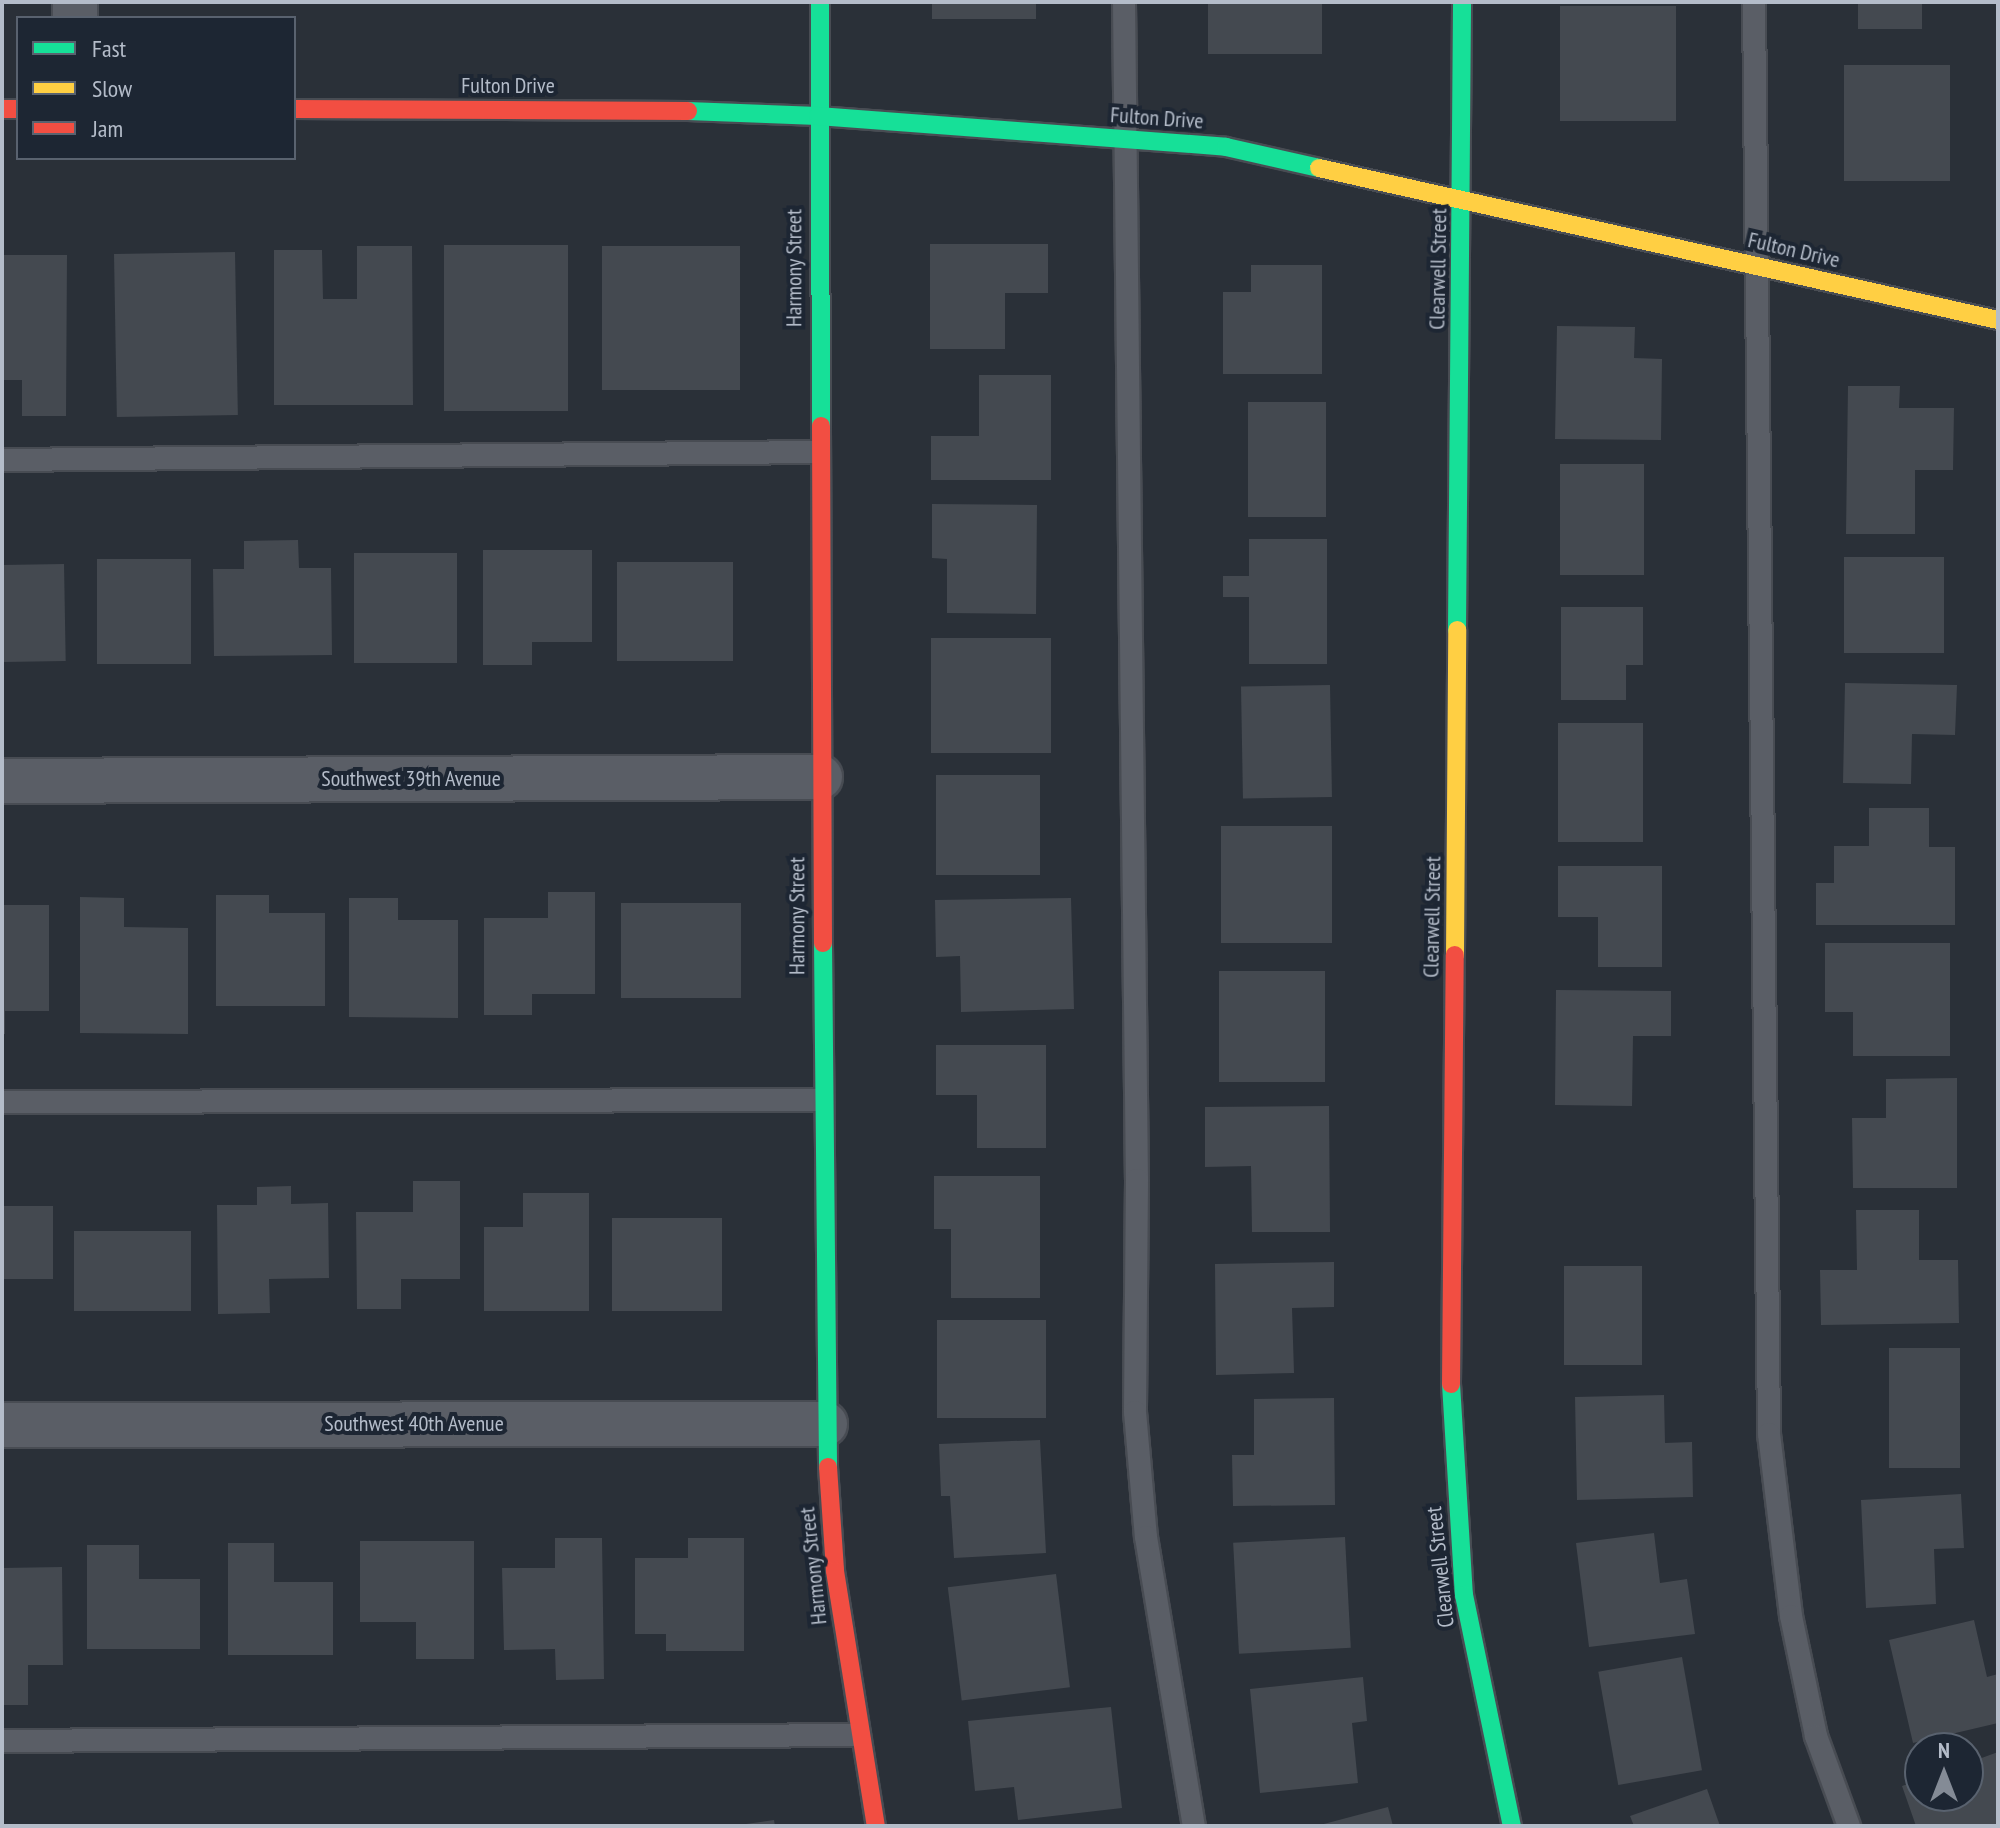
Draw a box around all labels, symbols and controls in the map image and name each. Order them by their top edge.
legend [16,16,296,160]
text: Fast [92,33,126,64]
text: Slow [92,73,132,104]
street label: Fulton Drive [461,73,555,99]
street label: Fulton Drive [1109,102,1205,134]
text: Jam [92,113,123,144]
street label: Clearwell Street [1424,208,1452,330]
street label: Harmony Street [781,209,807,327]
street label: Fulton Drive [1746,227,1842,273]
street label: Southwest 39th Avenue [321,766,501,792]
street label: Clearwell Street [1418,856,1446,978]
street label: Harmony Street [784,857,810,975]
street label: Southwest 40th Avenue [324,1411,504,1437]
street label: Clearwell Street [1421,1505,1459,1629]
street label: Harmony Street [794,1506,832,1626]
north arrow [1904,1732,1984,1812]
text: N [1938,1736,1950,1764]

